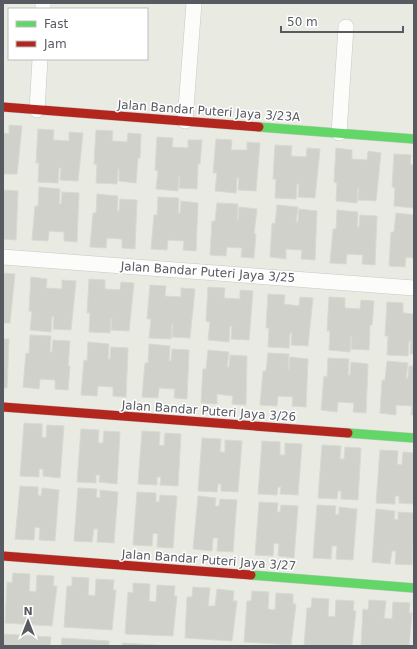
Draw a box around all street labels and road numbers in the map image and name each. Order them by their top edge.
street label: Jalan Bandar Puteri Jaya 3/23A [116,98,302,124]
street label: Jalan Bandar Puteri Jaya 3/25 [119,259,296,285]
street label: Jalan Bandar Puteri Jaya 3/26 [120,398,297,424]
street label: Jalan Bandar Puteri Jaya 3/27 [120,547,297,573]

